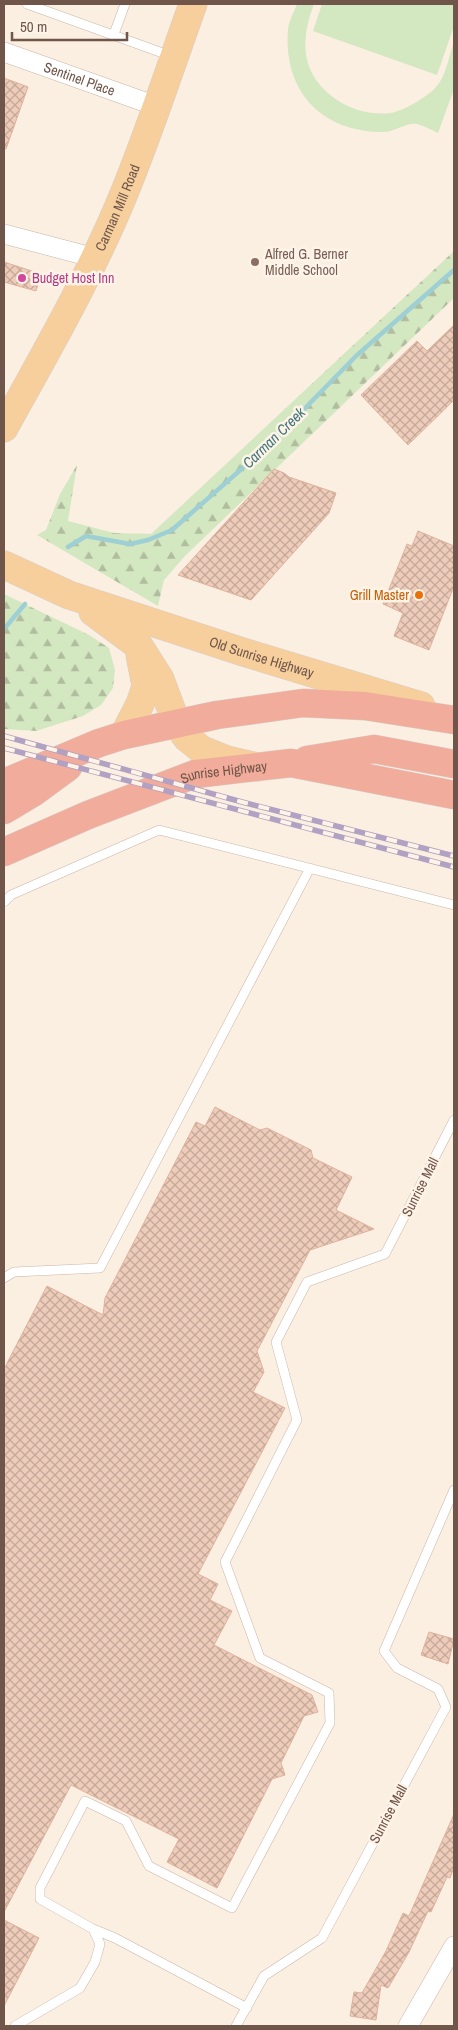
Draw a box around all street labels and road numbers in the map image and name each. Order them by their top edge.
street label: Sentinel Place [41,58,117,100]
street label: Carman Mill Road [91,162,144,254]
street label: Old Sunrise Highway [207,633,316,682]
street label: Sunrise Highway [178,757,268,788]
street label: Sunrise Mall [397,1154,443,1220]
street label: Sunrise Mall [365,1782,411,1846]

